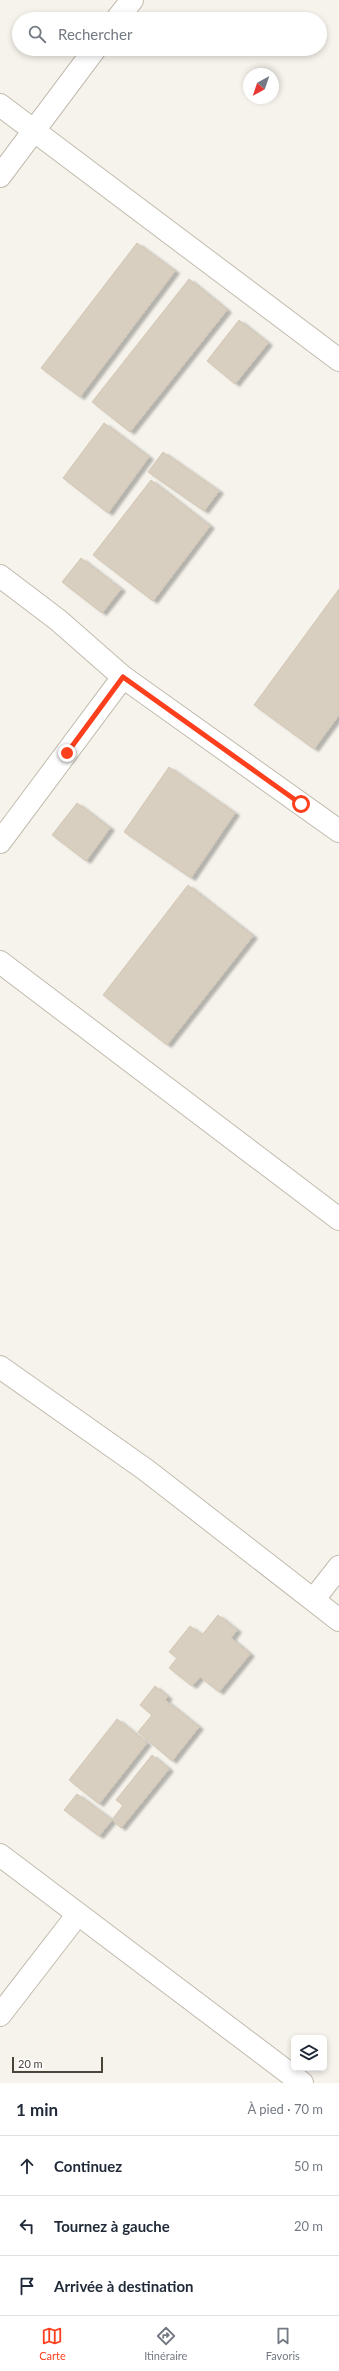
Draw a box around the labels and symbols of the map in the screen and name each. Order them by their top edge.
north arrow [243,68,279,104]
route end [58,744,76,762]
route start [292,795,310,813]
scale bar [12,2055,103,2074]

